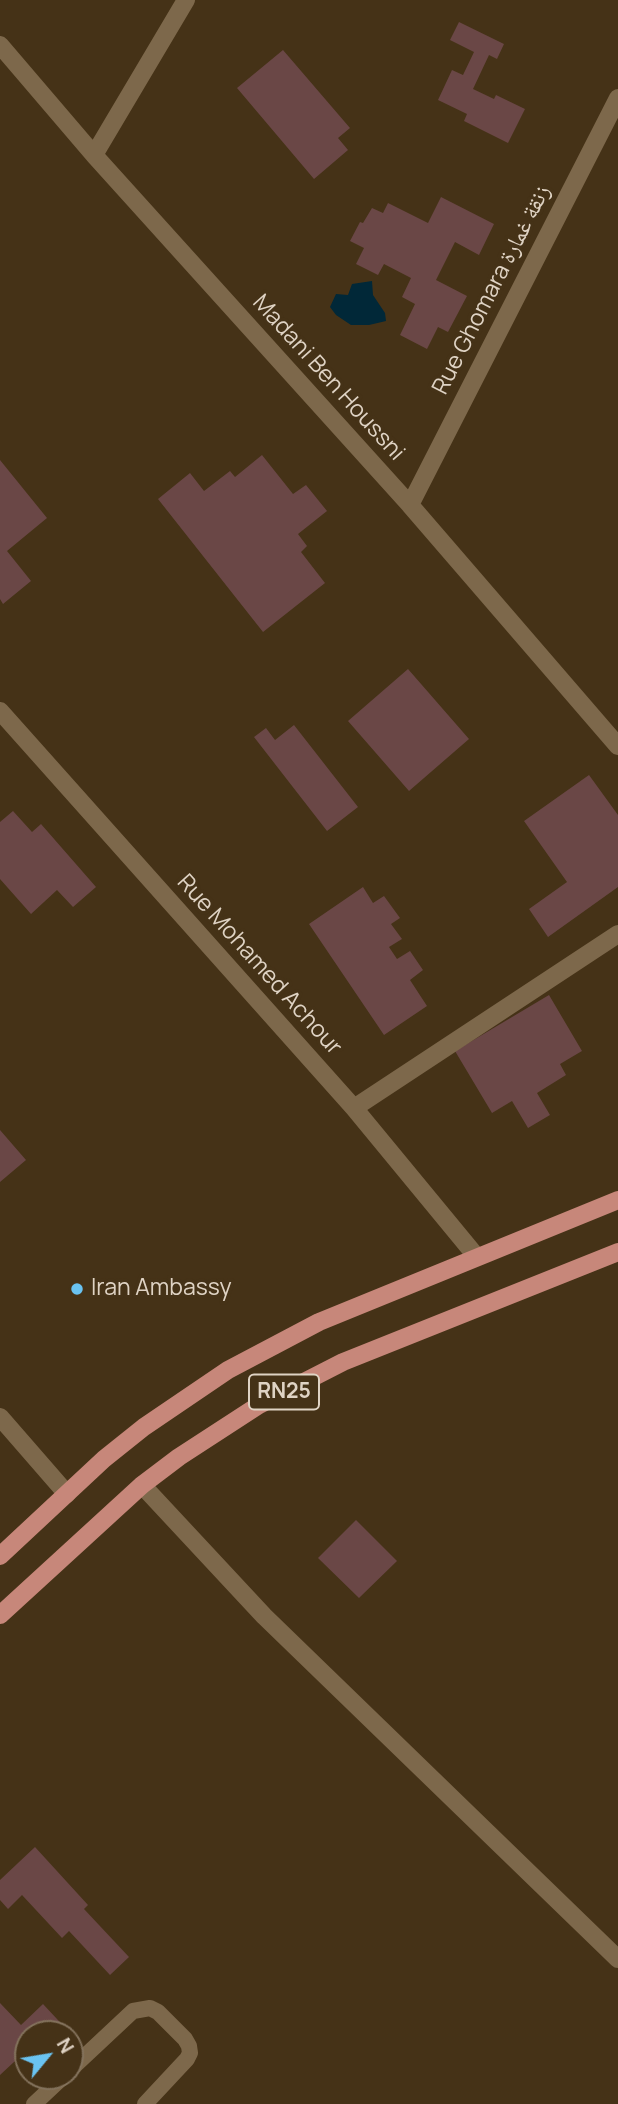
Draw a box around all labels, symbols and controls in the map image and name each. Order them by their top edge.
street label: Rue Ghomara زنقة غمارة [427,181,557,399]
street label: Madani Ben Houssni [246,289,410,467]
street label: Rue Mohamed Achour [171,869,347,1061]
place label: Iran Ambassy [91,1275,232,1303]
marker: Iran Ambassy [69,1281,85,1297]
road number: RN25 [249,1374,319,1410]
north arrow [14,2020,84,2090]
text: N [51,2033,80,2058]

